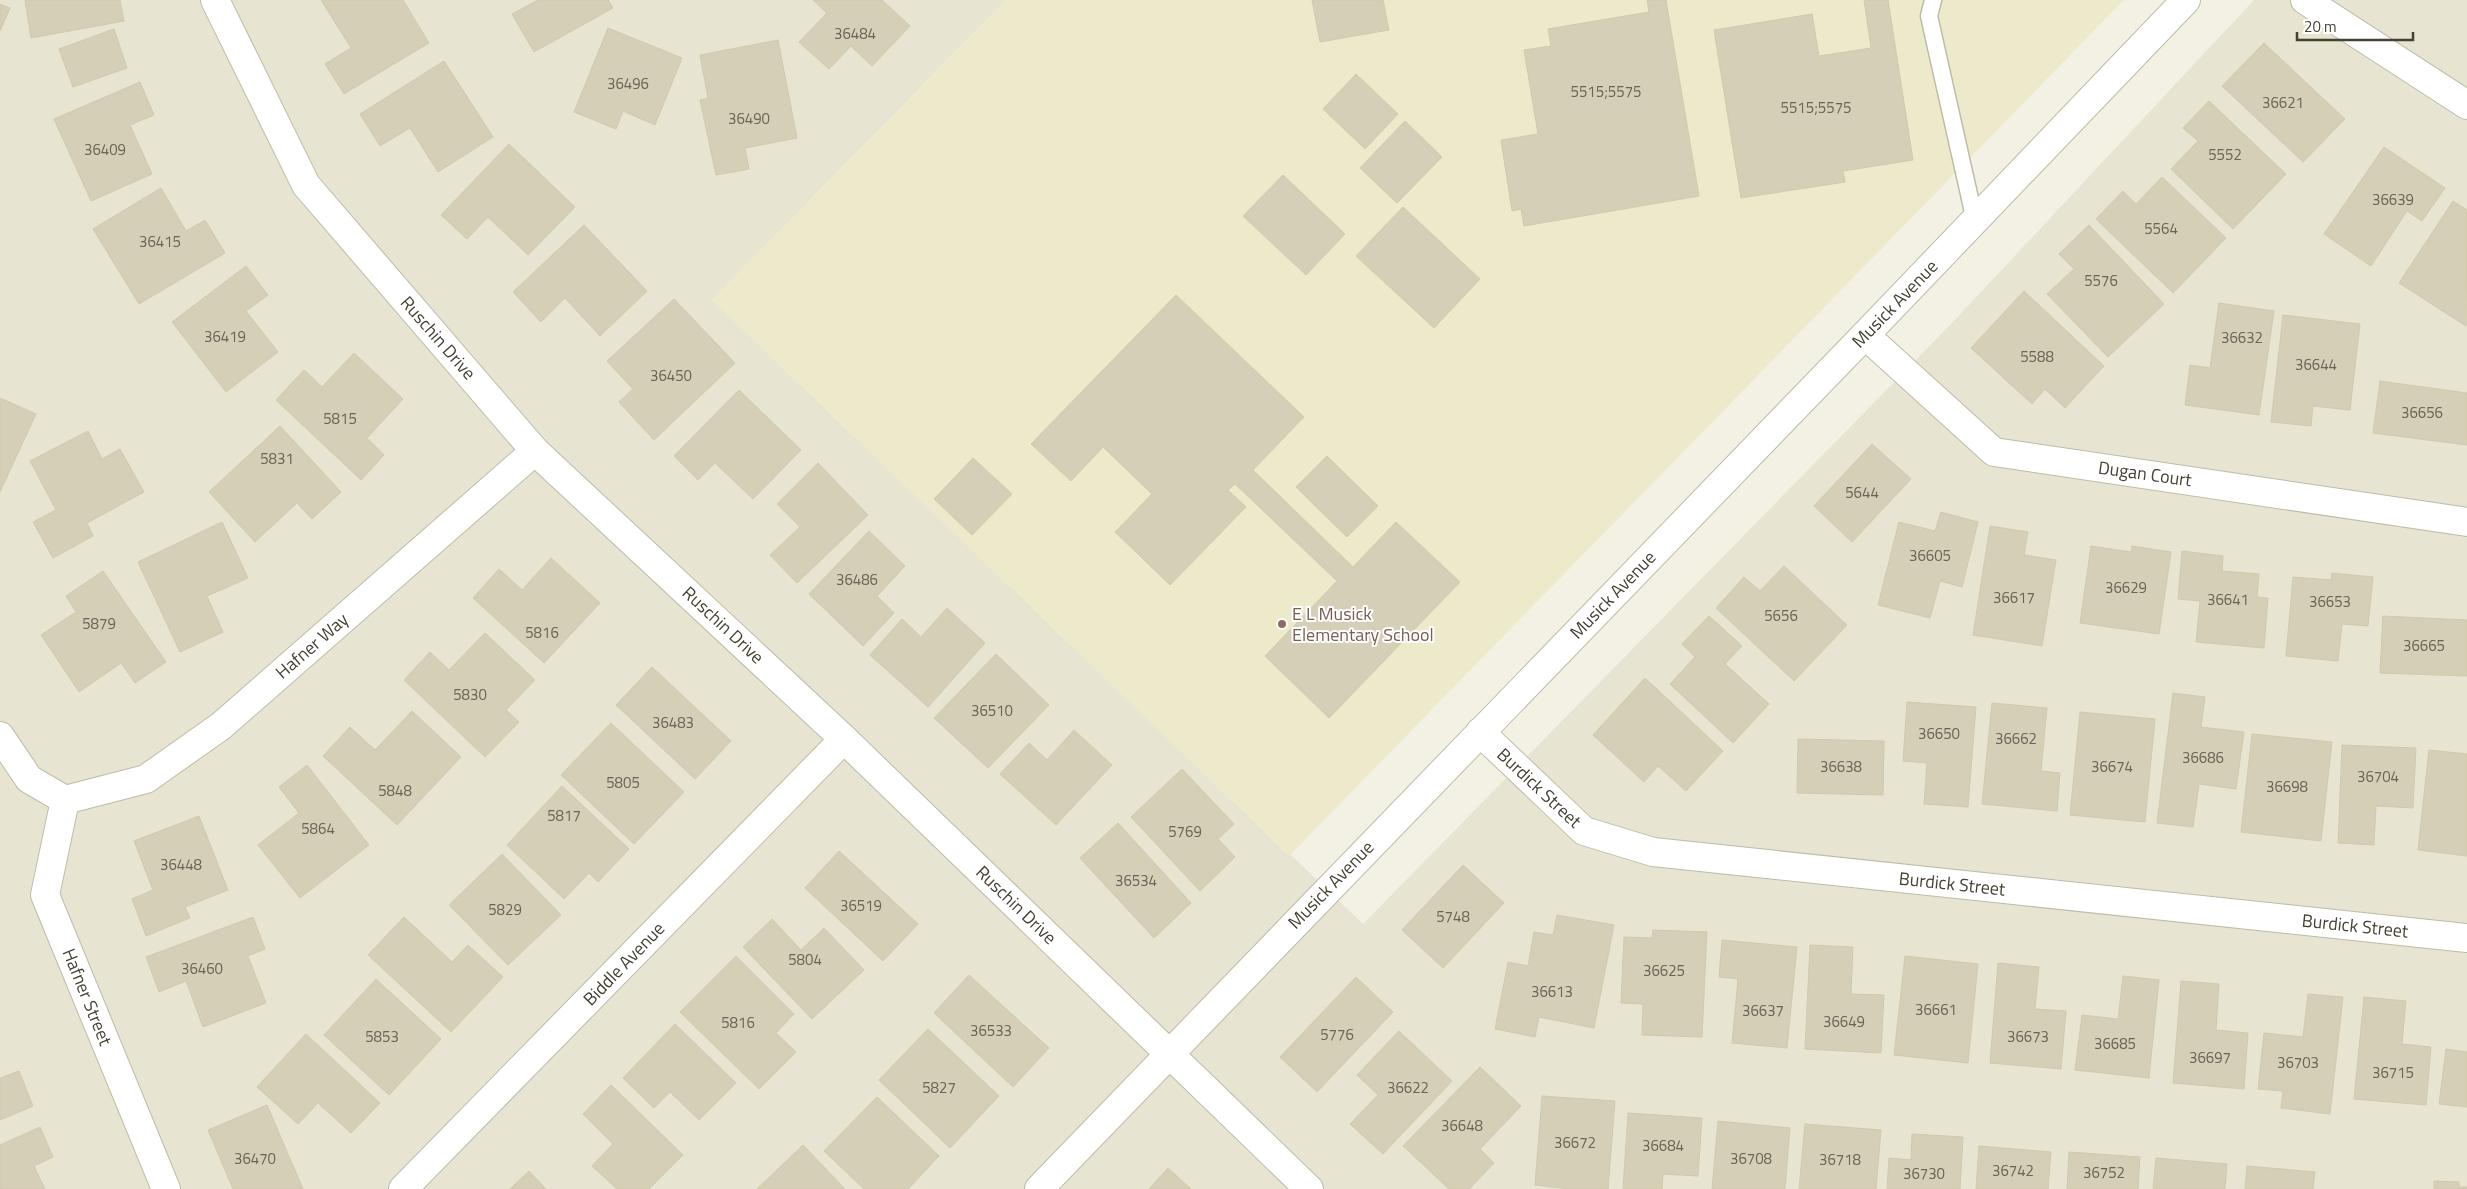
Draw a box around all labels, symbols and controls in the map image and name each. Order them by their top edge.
scale bar [2297,10,2413,42]
text: 20 m [2304,15,2337,38]
house number: 36484 [834,22,876,45]
house number: 36496 [607,72,649,95]
house number: 5515;5575 [1571,80,1641,103]
house number: 36621 [2262,91,2304,114]
house number: 5515;5575 [1781,96,1851,119]
house number: 36490 [728,107,770,130]
house number: 36409 [84,138,126,161]
house number: 5552 [2208,143,2242,166]
house number: 36639 [2372,188,2414,211]
house number: 5564 [2144,217,2178,240]
house number: 36415 [139,230,181,253]
street label: Musick Avenue [1845,253,1944,354]
house number: 5576 [2084,269,2118,292]
street label: Ruschin Drive [394,290,482,386]
house number: 36419 [204,325,246,348]
house number: 36632 [2221,326,2263,349]
house number: 5588 [2020,345,2054,368]
house number: 36644 [2295,353,2337,376]
house number: 36450 [650,364,692,387]
house number: 36656 [2401,401,2443,424]
house number: 5815 [323,407,357,430]
house number: 5831 [260,447,294,470]
street label: Dugan Court [2097,454,2194,494]
house number: 5644 [1845,481,1879,504]
street label: Musick Avenue [1563,544,1662,645]
house number: 36605 [1909,544,1951,567]
house number: 36486 [836,568,878,591]
house number: 36629 [2105,576,2147,599]
street label: Ruschin Drive [676,579,770,670]
house number: 36617 [1993,586,2035,609]
house number: 36641 [2207,588,2249,611]
house number: 36653 [2309,590,2351,613]
place label: E L Musick Elementary School [1292,600,1434,648]
house number: 5656 [1764,604,1798,627]
street label: Hafner Way [269,606,354,685]
house number: 5879 [82,612,116,635]
marker: E L Musick Elementary School [1276,618,1288,630]
house number: 5816 [525,621,559,644]
house number: 36665 [2403,634,2445,657]
house number: 5830 [453,683,487,706]
house number: 36510 [971,699,1013,722]
house number: 36483 [652,711,694,734]
house number: 36650 [1918,722,1960,745]
house number: 36662 [1995,727,2037,750]
street label: Burdick Street [1491,741,1588,834]
house number: 36686 [2182,746,2224,769]
house number: 36638 [1820,755,1862,778]
house number: 36674 [2091,755,2133,778]
house number: 36704 [2357,765,2399,788]
house number: 5805 [606,771,640,794]
house number: 36698 [2266,775,2308,798]
house number: 5848 [378,779,412,802]
house number: 5817 [547,804,581,827]
house number: 5864 [301,817,335,840]
house number: 5769 [1168,820,1202,843]
street label: Musick Avenue [1281,834,1380,935]
house number: 36448 [160,853,202,876]
street label: Ruschin Drive [970,859,1063,950]
street label: Burdick Street [1897,864,2007,903]
house number: 36534 [1115,869,1157,892]
house number: 36519 [840,894,882,917]
house number: 5829 [488,898,522,921]
house number: 5748 [1436,905,1470,928]
street label: Burdick Street [2300,906,2410,945]
street label: Biddle Avenue [577,916,671,1012]
street label: Hafner Street [56,944,119,1050]
house number: 5804 [788,948,822,971]
house number: 36460 [181,957,223,980]
house number: 36625 [1643,959,1685,982]
house number: 36613 [1531,980,1573,1003]
house number: 36661 [1915,998,1957,1021]
house number: 36637 [1742,999,1784,1022]
house number: 36649 [1823,1010,1865,1033]
house number: 5816 [721,1011,755,1034]
house number: 36533 [970,1019,1012,1042]
house number: 5776 [1320,1023,1354,1046]
house number: 5853 [365,1025,399,1048]
house number: 36673 [2007,1025,2049,1048]
house number: 36685 [2094,1032,2136,1055]
house number: 36697 [2189,1046,2231,1069]
house number: 36703 [2277,1051,2319,1074]
house number: 36715 [2372,1061,2414,1084]
house number: 5827 [922,1076,956,1099]
house number: 36622 [1387,1076,1429,1099]
house number: 36648 [1441,1114,1483,1137]
house number: 36672 [1554,1131,1596,1154]
house number: 36684 [1642,1134,1684,1157]
house number: 36470 [234,1147,276,1170]
house number: 36708 [1730,1147,1772,1170]
house number: 36718 [1819,1148,1861,1171]
house number: 36742 [1992,1159,2034,1182]
house number: 36752 [2083,1161,2125,1184]
house number: 36730 [1903,1162,1945,1185]

